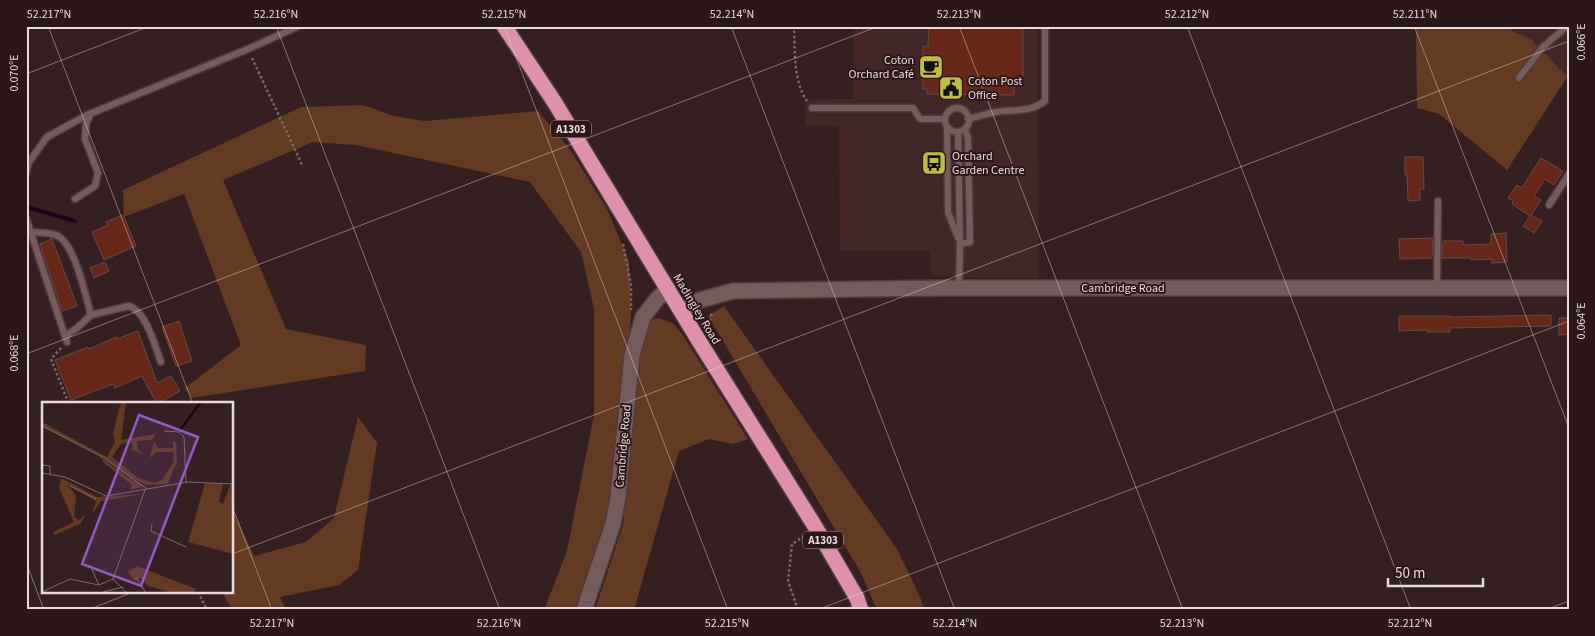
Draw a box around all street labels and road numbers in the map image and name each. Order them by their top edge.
road number: A1303 [551,120,591,138]
street label: Madingley Road [669,271,724,348]
street label: Cambridge Road [1081,280,1165,297]
street label: Cambridge Road [611,404,636,488]
road number: A1303 [803,532,843,548]

